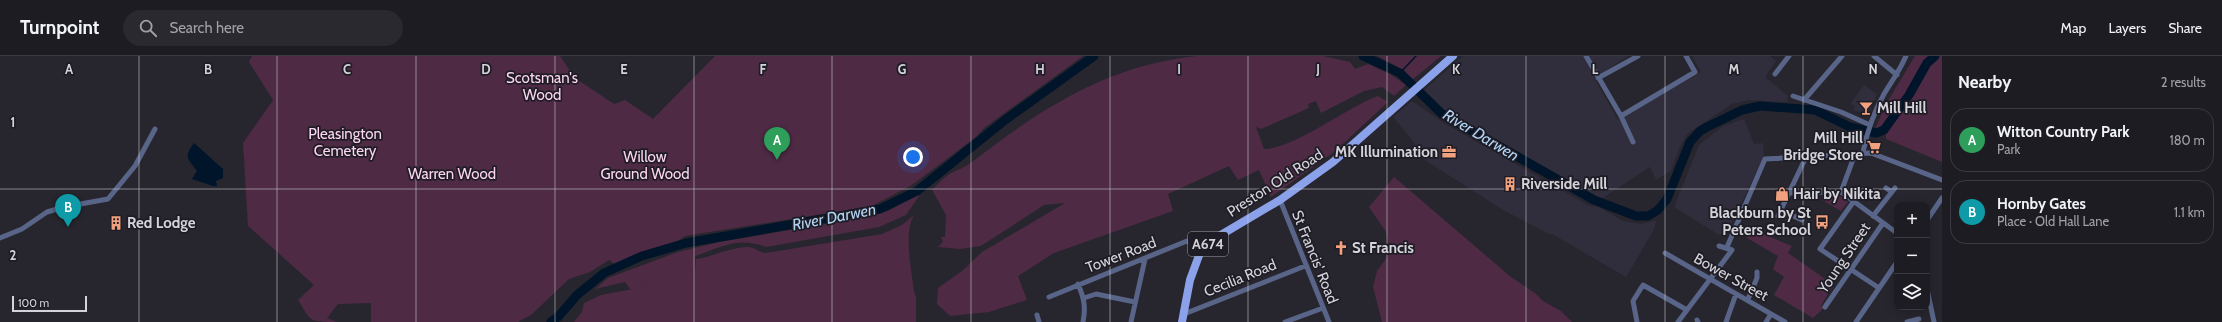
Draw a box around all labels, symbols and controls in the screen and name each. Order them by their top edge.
search box [123,10,403,46]
text: Turnpoint [20,16,99,39]
icon: search [137,17,159,39]
text: Search here [169,19,244,37]
text: Map [2061,19,2086,37]
text: Layers [2108,19,2146,37]
text: Share [2168,19,2202,37]
text: A [65,61,74,77]
text: B [204,61,212,77]
text: C [343,61,351,77]
text: D [481,61,491,77]
text: E [620,61,628,77]
text: F [760,61,767,77]
text: G [898,61,907,77]
text: H [1035,61,1045,77]
text: I [1177,61,1181,77]
text: J [1315,61,1320,77]
text: K [1452,61,1461,77]
text: L [1592,61,1599,77]
text: M [1729,61,1740,77]
text: N [1868,61,1878,77]
park label: Scotsman's Wood [506,69,578,104]
text: Nearby [1958,72,2011,92]
text: 2 results [2161,74,2206,90]
place label: Mill Hill [1877,99,1927,117]
bar icon: Mill Hill [1858,100,1874,116]
water label: River Darwen [1440,105,1522,165]
text: 1 [11,114,15,130]
text: Witton Country Park [1997,123,2129,141]
park label: Pleasington Cemetery [308,125,382,160]
pin: A [764,127,790,160]
place label: Mill Hill Bridge Store [1783,129,1863,164]
text: A [1968,132,1976,148]
text: 180 m [2169,132,2205,148]
supermarket icon: Mill Hill Bridge Store [1866,139,1882,155]
text: Park [1997,141,2020,157]
place label: MK Illumination [1335,143,1438,161]
office icon: MK Illumination [1441,144,1457,160]
street label: Preston Old Road [1224,145,1326,221]
your location [903,147,923,167]
park label: Willow Ground Wood [600,148,690,183]
park label: Warren Wood [408,165,496,183]
place label: Riverside Mill [1521,175,1607,193]
building icon: Riverside Mill [1502,176,1518,192]
place label: Hair by Nikita [1793,185,1881,203]
shop icon: Hair by Nikita [1774,186,1790,202]
pin: B [55,194,81,227]
text: Hornby Gates [1997,195,2086,213]
water label: River Darwen [790,200,878,234]
map controls [1894,202,1930,310]
button: + [1894,202,1930,238]
place label: Blackburn by St Peters School [1709,204,1811,239]
text: B [1968,204,1976,220]
text: 1.1 km [2174,204,2205,220]
street label: St Francis' Road [1288,208,1342,306]
text: Place · Old Hall Lane [1997,213,2109,229]
place label: Red Lodge [127,214,196,232]
bus stop icon: Blackburn by St Peters School [1814,214,1830,230]
building icon: Red Lodge [108,215,124,231]
street label: Young Street [1813,219,1874,297]
road number: A674 [1188,232,1228,256]
street label: Tower Road [1083,233,1159,277]
button: − [1894,238,1930,274]
place label: St Francis [1352,239,1414,257]
church icon: St Francis [1333,240,1349,256]
text: 2 [10,247,17,263]
street label: Bower Street [1691,249,1771,305]
street label: Cecilia Road [1201,255,1279,301]
button: layers [1894,274,1930,310]
scale bar [12,294,87,313]
text: 100 m [18,296,49,310]

